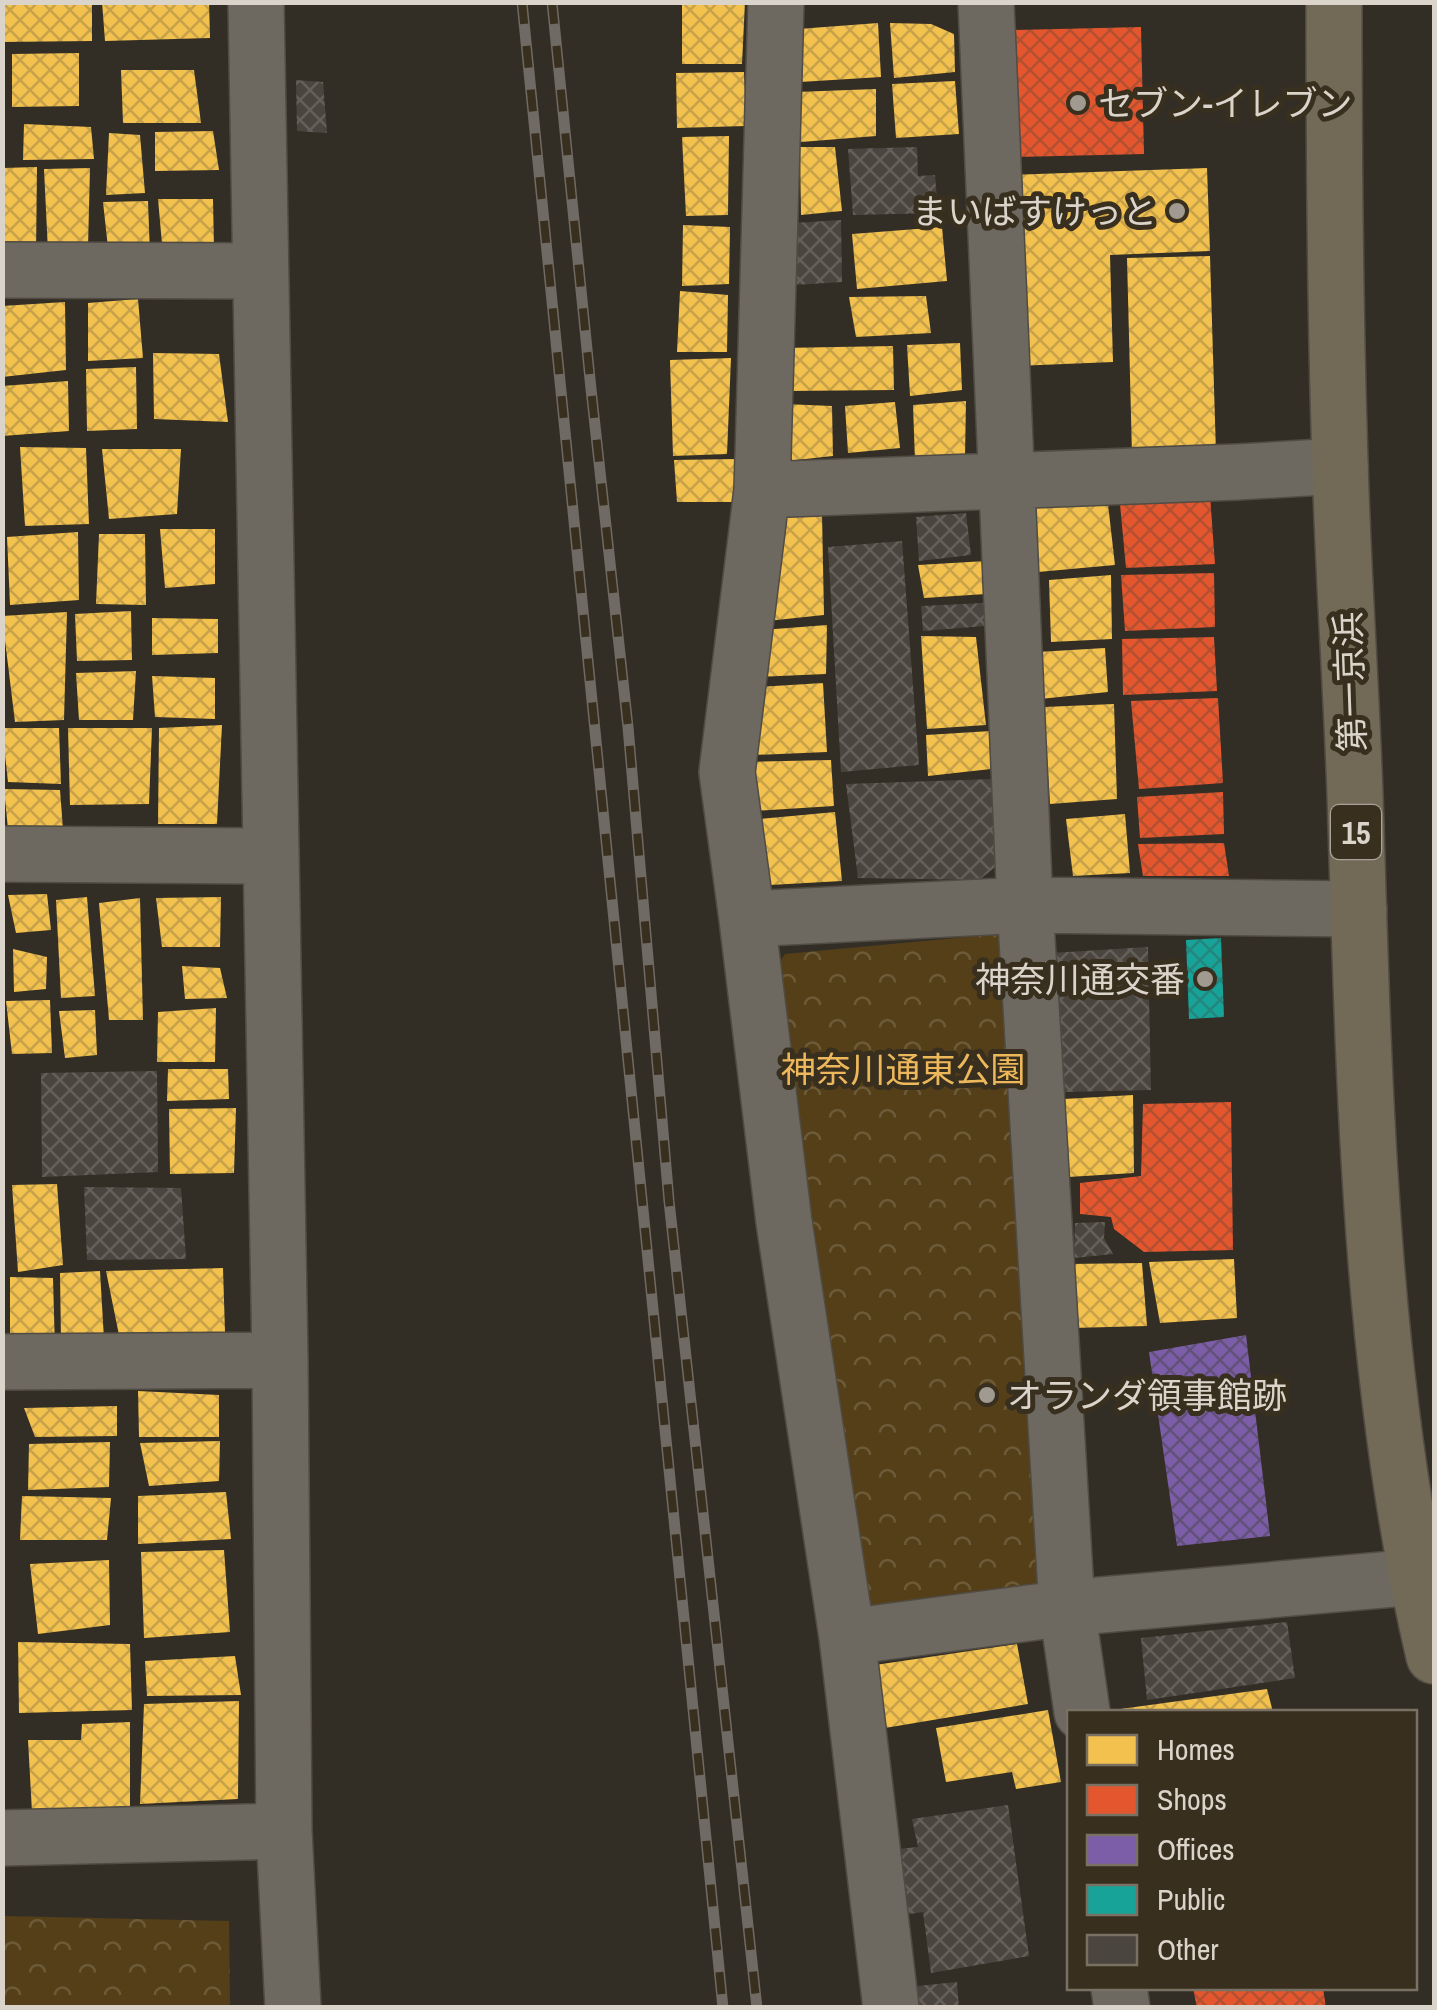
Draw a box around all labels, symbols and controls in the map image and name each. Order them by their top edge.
place label: セブン-イレブン [1098,80,1353,127]
marker: セブン-イレブン [1067,92,1089,114]
place label: まいばすけっと [912,188,1157,235]
marker: まいばすけっと [1166,200,1188,222]
street label: 第一京浜 [1324,611,1376,753]
road number: 15 [1331,805,1381,859]
place label: 神奈川通交番 [975,956,1185,1003]
marker: 神奈川通交番 [1194,968,1216,990]
park label: 神奈川通東公園 [780,1046,1026,1093]
place label: オランダ領事館跡 [1007,1372,1287,1419]
marker: オランダ領事館跡 [976,1384,998,1406]
legend [1067,1710,1417,1990]
text: Homes [1157,1729,1235,1769]
text: Shops [1157,1779,1227,1819]
text: Offices [1157,1829,1235,1869]
text: Public [1157,1879,1225,1919]
text: Other [1157,1929,1219,1969]

